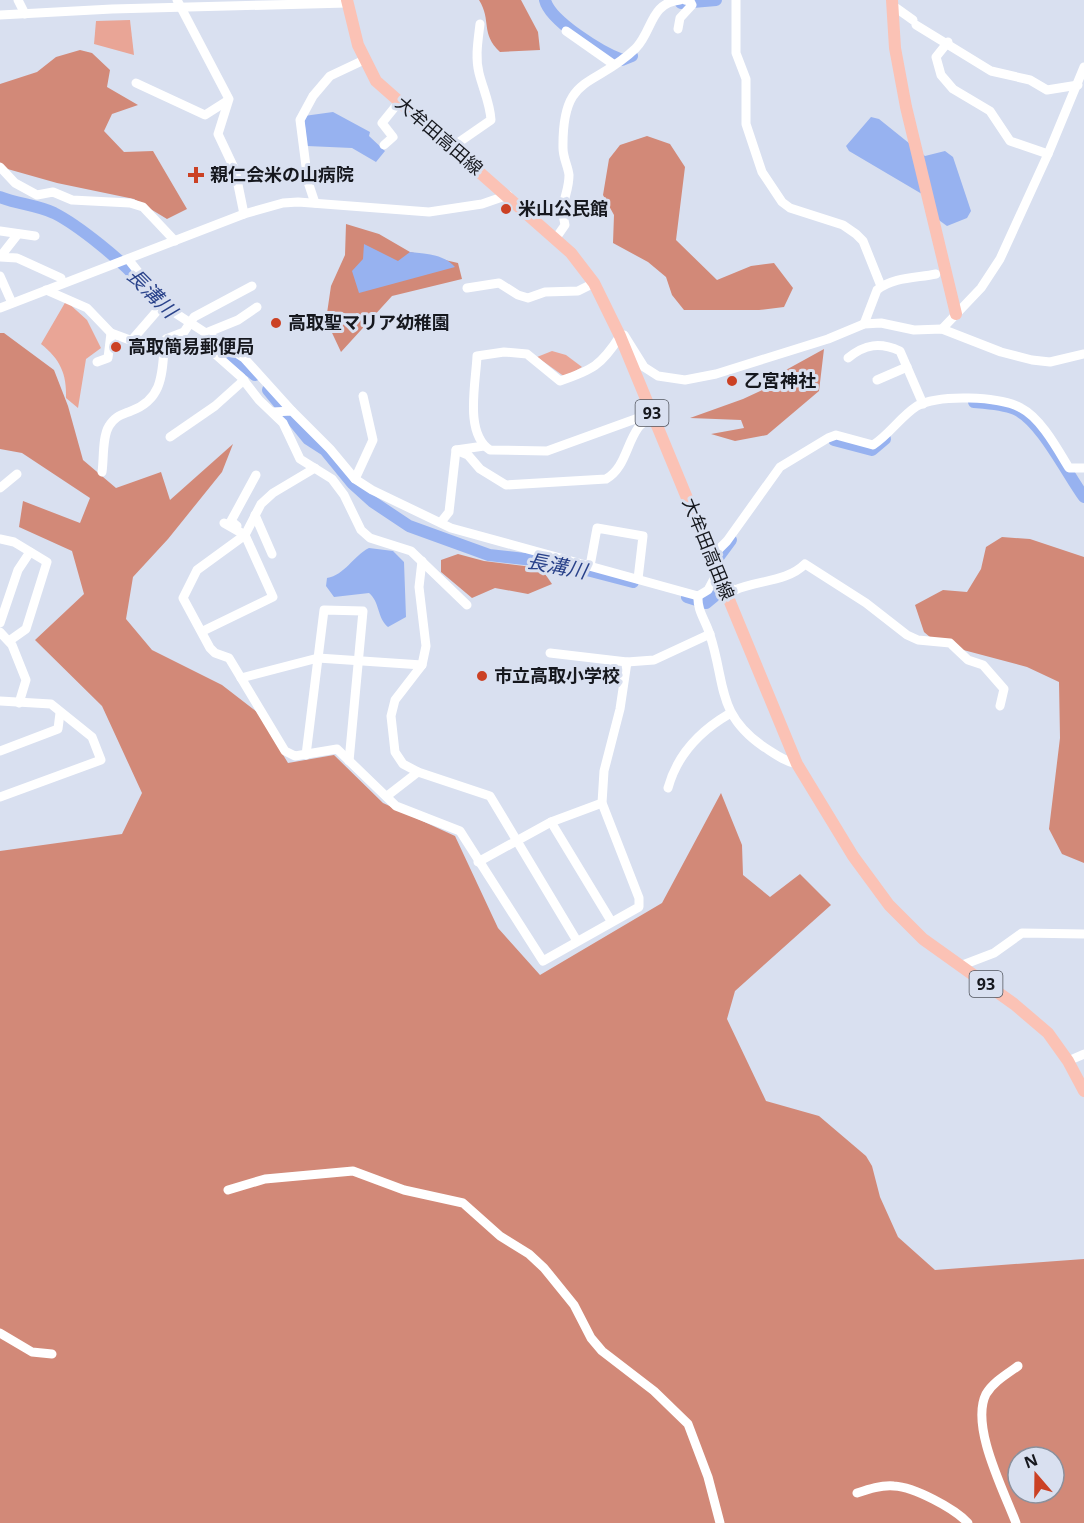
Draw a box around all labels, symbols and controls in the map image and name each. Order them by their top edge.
street label: 大牟田高田線 [391,91,488,180]
place label: 親仁会米の山病院 [210,162,354,186]
marker: 親仁会米の山病院 [187,166,205,184]
place label: 米山公民館 [518,196,608,220]
marker: 米山公民館 [499,202,513,216]
water label: 長溝川 [122,262,185,325]
place label: 高取聖マリア幼稚園 [288,310,450,334]
marker: 高取聖マリア幼稚園 [269,316,283,330]
place label: 高取簡易郵便局 [128,334,254,358]
marker: 高取簡易郵便局 [109,340,123,354]
place label: 乙宮神社 [744,368,816,392]
marker: 乙宮神社 [725,374,739,388]
road number: 93 [636,400,668,426]
street label: 大牟田高田線 [678,494,740,603]
water label: 長溝川 [525,547,591,585]
place label: 市立高取小学校 [494,663,620,687]
marker: 市立高取小学校 [475,669,489,683]
road number: 93 [970,971,1002,997]
north arrow [1006,1445,1066,1505]
text: N [1021,1448,1041,1473]

